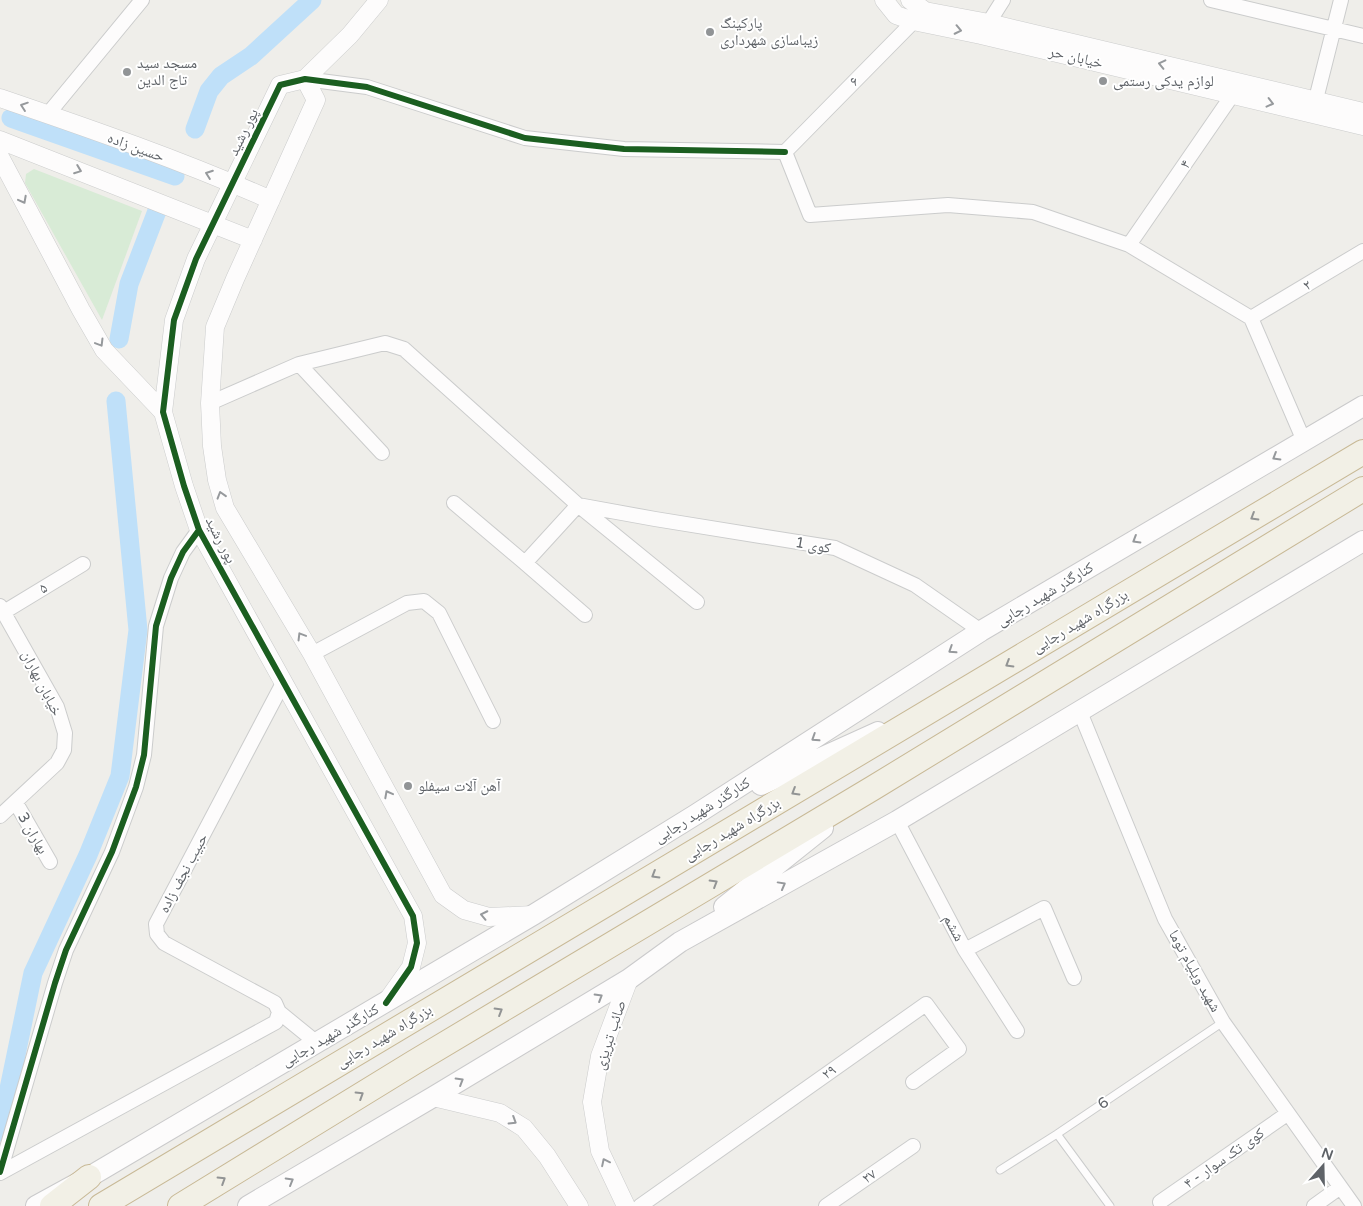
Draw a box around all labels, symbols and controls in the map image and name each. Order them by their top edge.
place label: پارکینگ زیباسازی شهرداری [720,14,818,50]
one-way arrow [954,24,962,35]
marker: پارکینگ زیباسازی شهرداری [704,26,716,38]
street label: خیابان حر [1046,42,1105,73]
place label: مسجد سید تاج الدین [137,54,197,90]
one-way arrow [1158,59,1167,70]
marker: مسجد سید تاج الدین [121,66,133,78]
street label: ۶ [845,72,863,90]
place label: لوازم یدکی رستمی [1113,72,1214,91]
marker: لوازم یدکی رستمی [1097,75,1109,87]
one-way arrow [1265,97,1274,108]
one-way arrow [20,102,29,112]
street label: پور رشید [224,106,262,158]
street label: حسین زاده [105,128,167,167]
street label: ۴ [1176,156,1194,172]
one-way arrow [73,164,82,174]
one-way arrow [206,170,214,180]
one-way arrow [17,195,27,204]
street label: ۲ [1299,275,1315,294]
one-way arrow [93,337,103,346]
one-way arrow [1272,451,1281,461]
one-way arrow [217,491,227,499]
one-way arrow [1250,511,1259,521]
street label: پور رشید [202,514,240,566]
street label: کوی 1 [794,533,832,558]
one-way arrow [1132,534,1141,544]
street label: کنارگذر شهید رجایی [993,558,1097,631]
street label: ۵ [35,578,51,597]
street label: بزرگراه شهید رجایی [1029,585,1132,657]
one-way arrow [298,632,308,641]
one-way arrow [948,644,957,654]
street label: خیابان بهاران [17,647,66,720]
one-way arrow [1006,657,1015,667]
one-way arrow [811,732,820,741]
street label: کنارگذر شهید رجایی [651,773,754,848]
place label: آهن آلات سیفلو [418,777,502,796]
marker: آهن آلات سیفلو [402,780,414,792]
one-way arrow [791,785,800,795]
one-way arrow [384,790,394,799]
street label: بزرگراه شهید رجایی [681,793,784,865]
street label: بهاران 3 [13,809,52,858]
street label: حبیب نجف زاده [155,830,212,916]
one-way arrow [651,868,660,878]
one-way arrow [708,879,717,889]
one-way arrow [777,881,786,891]
one-way arrow [480,911,489,921]
street label: ششم [939,912,969,945]
street label: شهید ویلیام توما [1164,927,1225,1016]
one-way arrow [593,993,602,1003]
street label: صائب تبریزی [590,998,631,1072]
street label: کنارگذر شهید رجایی [278,1000,383,1071]
street label: بزرگراه شهید رجایی [333,1000,436,1072]
one-way arrow [493,1007,502,1017]
street label: ۲۹ [818,1061,840,1083]
one-way arrow [455,1077,464,1087]
one-way arrow [354,1092,363,1101]
street label: 6 [1094,1093,1112,1113]
one-way arrow [507,1114,516,1124]
street label: ۴ - کوی تک سوار [1180,1124,1268,1193]
north arrow [1298,1141,1348,1191]
text: N [1319,1144,1335,1164]
one-way arrow [601,1158,611,1167]
street label: ۲۷ [858,1165,880,1187]
one-way arrow [216,1177,225,1187]
one-way arrow [285,1178,294,1188]

